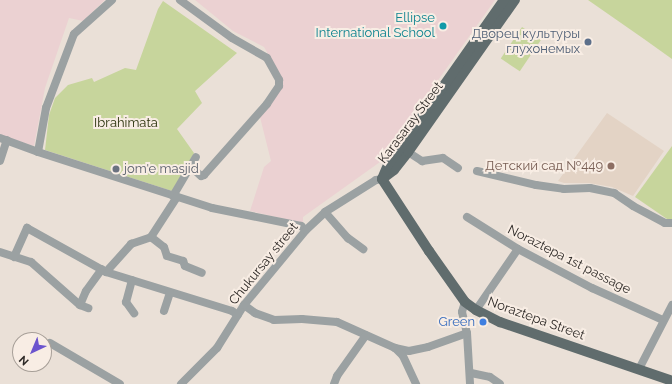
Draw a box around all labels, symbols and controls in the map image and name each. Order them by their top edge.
place label: Ellipse International School [315,11,435,42]
marker: Ellipse International School [438,21,448,31]
place label: Дворец культуры глухонемых [471,27,580,58]
marker: Дворец культуры глухонемых [583,37,593,47]
street label: Karasaray Street [375,79,447,167]
park label: Ibrahimаta [94,115,158,131]
place label: Детский сад №449 [485,158,603,174]
place label: jom'e masjid [124,161,199,177]
marker: Детский сад №449 [606,161,616,171]
marker: jom'e masjid [111,164,121,174]
street label: Chukursay street [226,220,302,308]
street label: Noraztepa 1st passage [505,222,633,298]
street label: Noraztepa Street [485,294,587,344]
place label: Green [438,314,475,330]
marker: Green [478,317,488,327]
north arrow [12,332,52,372]
text: N [16,353,32,368]

